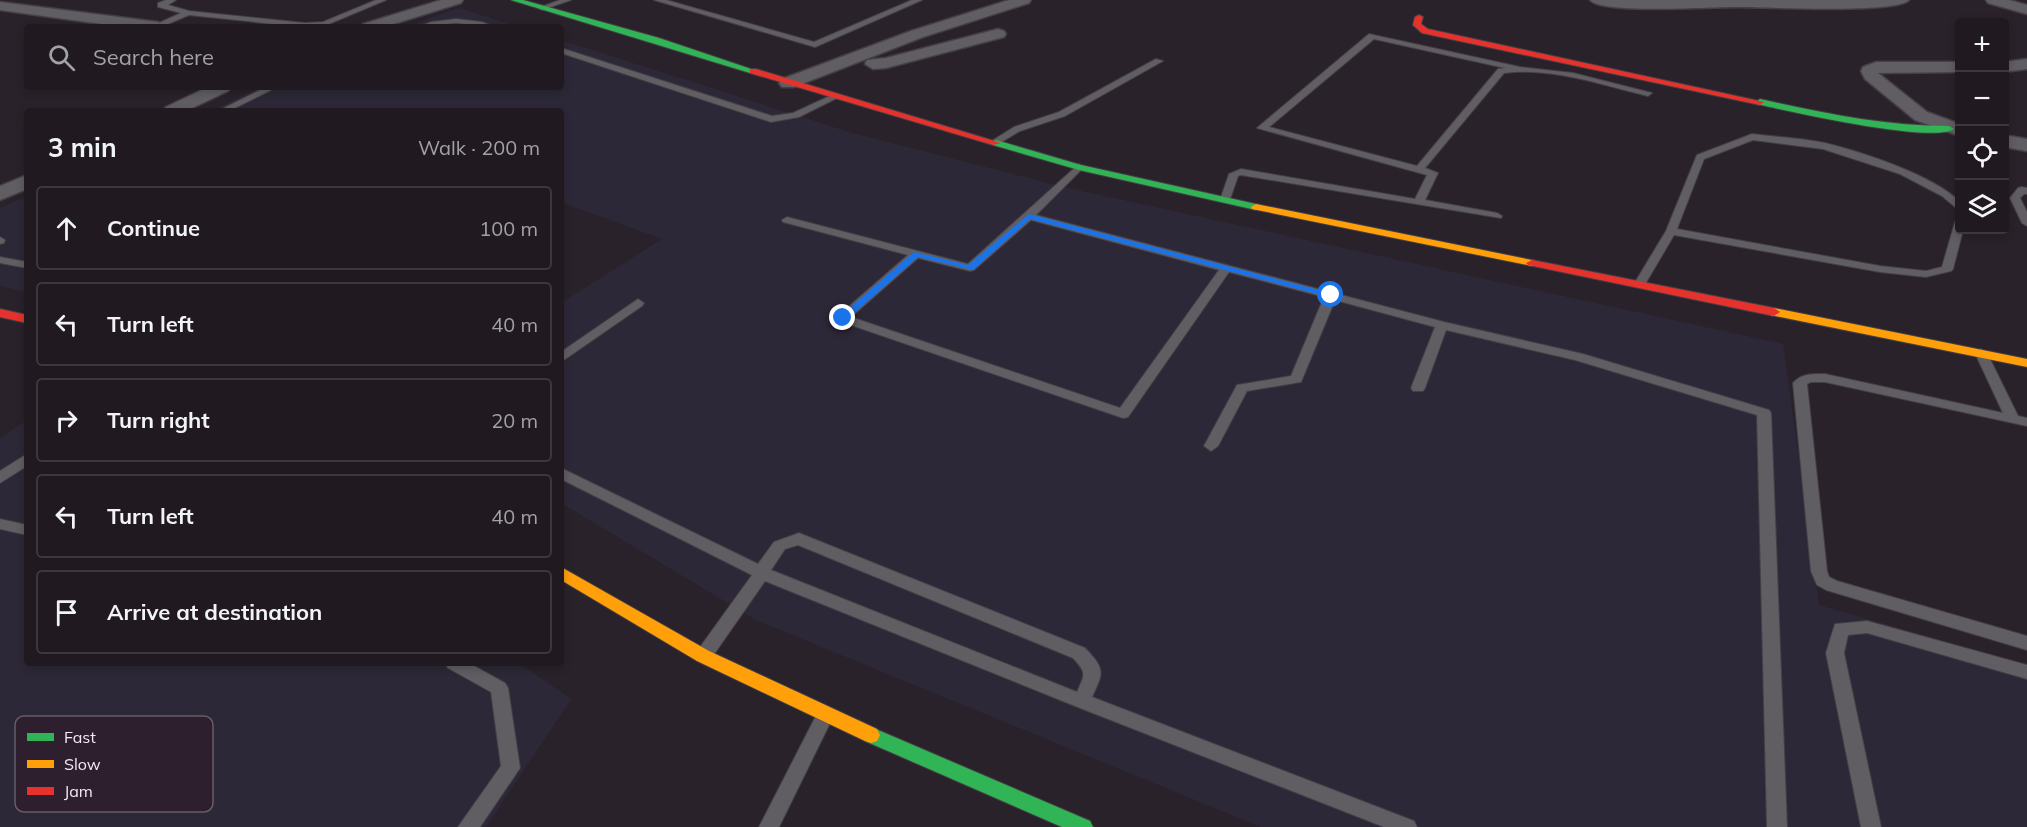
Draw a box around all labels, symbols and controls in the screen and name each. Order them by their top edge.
map controls [1955,18,2009,234]
button: + [1955,18,2009,72]
search box [24,24,564,90]
icon: search [45,41,78,74]
text: Search here [93,43,214,71]
button: − [1955,72,2009,126]
button: locate [1955,126,2009,180]
text: 3 min [48,131,117,164]
text: Walk · 200 m [418,135,540,160]
button: layers [1955,180,2009,234]
icon: ahead [50,212,83,245]
text: Continue [107,214,200,242]
text: 100 m [479,216,538,241]
route start [1317,281,1343,307]
route end [829,304,855,330]
icon: left [50,308,83,341]
text: Turn left [107,310,194,338]
text: 40 m [491,312,538,337]
icon: right [50,404,83,437]
text: Turn right [107,406,210,434]
text: 20 m [491,408,538,433]
icon: left [50,500,83,533]
text: Turn left [107,502,194,530]
text: 40 m [491,504,538,529]
icon: arrive [50,596,83,629]
text: Arrive at destination [107,598,322,626]
legend [15,716,213,812]
text: Fast [64,727,96,747]
text: Slow [64,754,101,774]
text: Jam [64,781,93,801]

